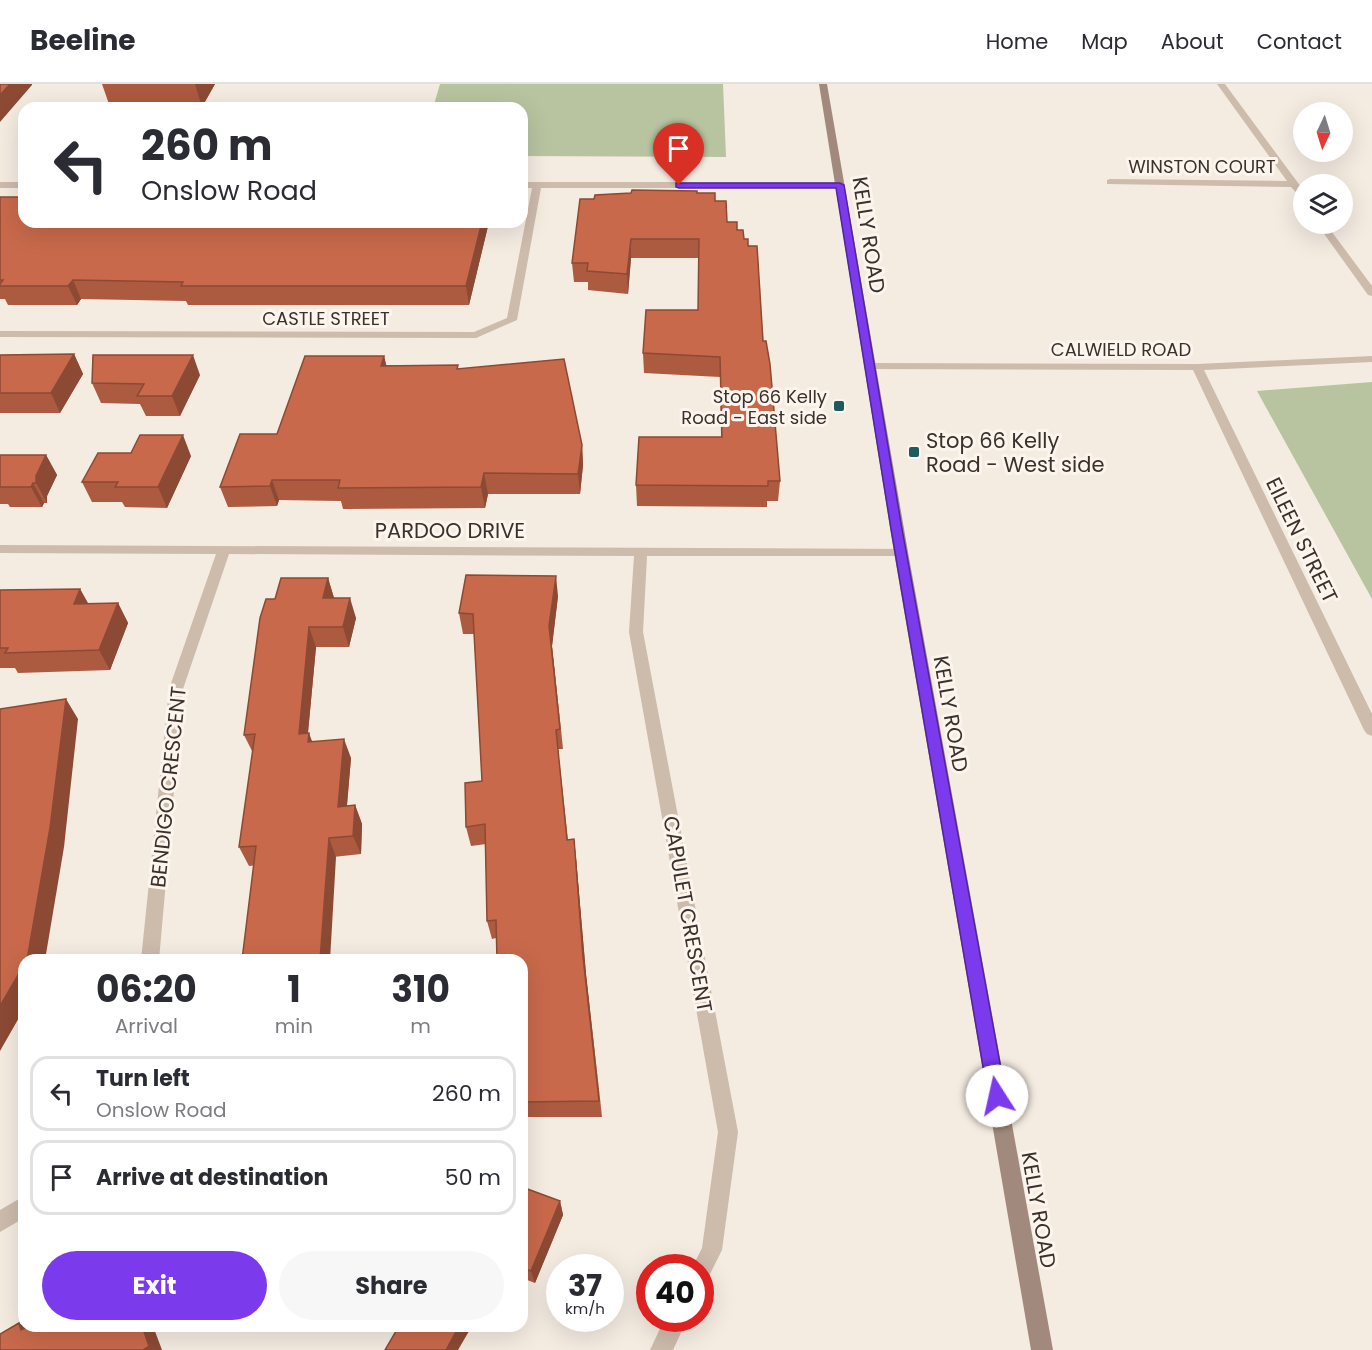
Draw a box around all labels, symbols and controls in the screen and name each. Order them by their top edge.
text: Beeline [30,21,136,60]
text: Home [986,27,1048,56]
text: Map [1081,27,1128,56]
text: About [1161,27,1224,56]
text: Contact [1257,27,1342,56]
north arrow [1293,102,1353,162]
map controls [1293,102,1353,234]
text: 260 m [141,116,273,175]
pin [653,123,704,185]
icon: left [42,126,120,204]
icon: arrive [662,132,695,165]
street label: WINSTON COURT [1128,154,1276,179]
text: Onslow Road [141,172,317,209]
button: layers [1293,174,1353,234]
street label: KELLY ROAD [845,175,893,295]
street label: CASTLE STREET [262,306,390,331]
street label: CALWIELD ROAD [1051,337,1191,362]
place label: Stop 66 Kelly Road - East side [681,384,827,430]
marker: Stop 66 Kelly Road - East side [832,399,846,413]
place label: Stop 66 Kelly Road - West side [926,426,1104,479]
marker: Stop 66 Kelly Road - West side [907,445,921,459]
street label: EILEEN STREET [1259,472,1345,608]
street label: PARDOO DRIVE [375,516,525,545]
street label: KELLY ROAD [927,654,975,774]
street label: BENDIGO CRESCENT [143,685,193,889]
street label: CAPULET CRESCENT [656,814,720,1014]
text: 06:20 [96,964,197,1015]
text: 1 [287,964,301,1015]
text: 310 [391,964,450,1015]
text: Arrival [115,1012,178,1040]
text: min [275,1012,313,1040]
text: m [410,1012,431,1040]
text: Turn left [96,1063,190,1094]
position arrow [965,1064,1029,1128]
icon: left [45,1077,78,1110]
text: 260 m [432,1078,501,1109]
text: Onslow Road [96,1096,226,1124]
street label: KELLY ROAD [1015,1150,1063,1270]
icon: arrive [45,1161,78,1194]
text: Arrive at destination [96,1162,328,1193]
text: 50 m [445,1162,501,1193]
button: Exit [42,1251,267,1320]
button: Share [279,1251,504,1320]
speed limit sign: 40 [636,1254,714,1332]
text: 37 [568,1264,602,1307]
text: km/h [565,1298,605,1319]

